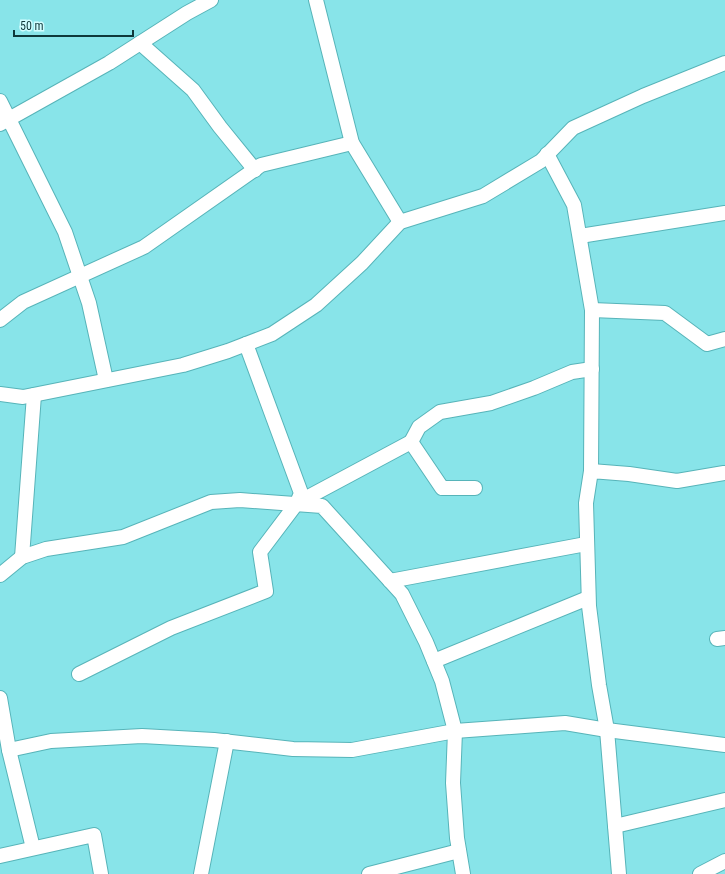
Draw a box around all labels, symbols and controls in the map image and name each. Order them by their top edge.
scale bar [14,12,133,38]
text: 50 m [20,19,44,33]

